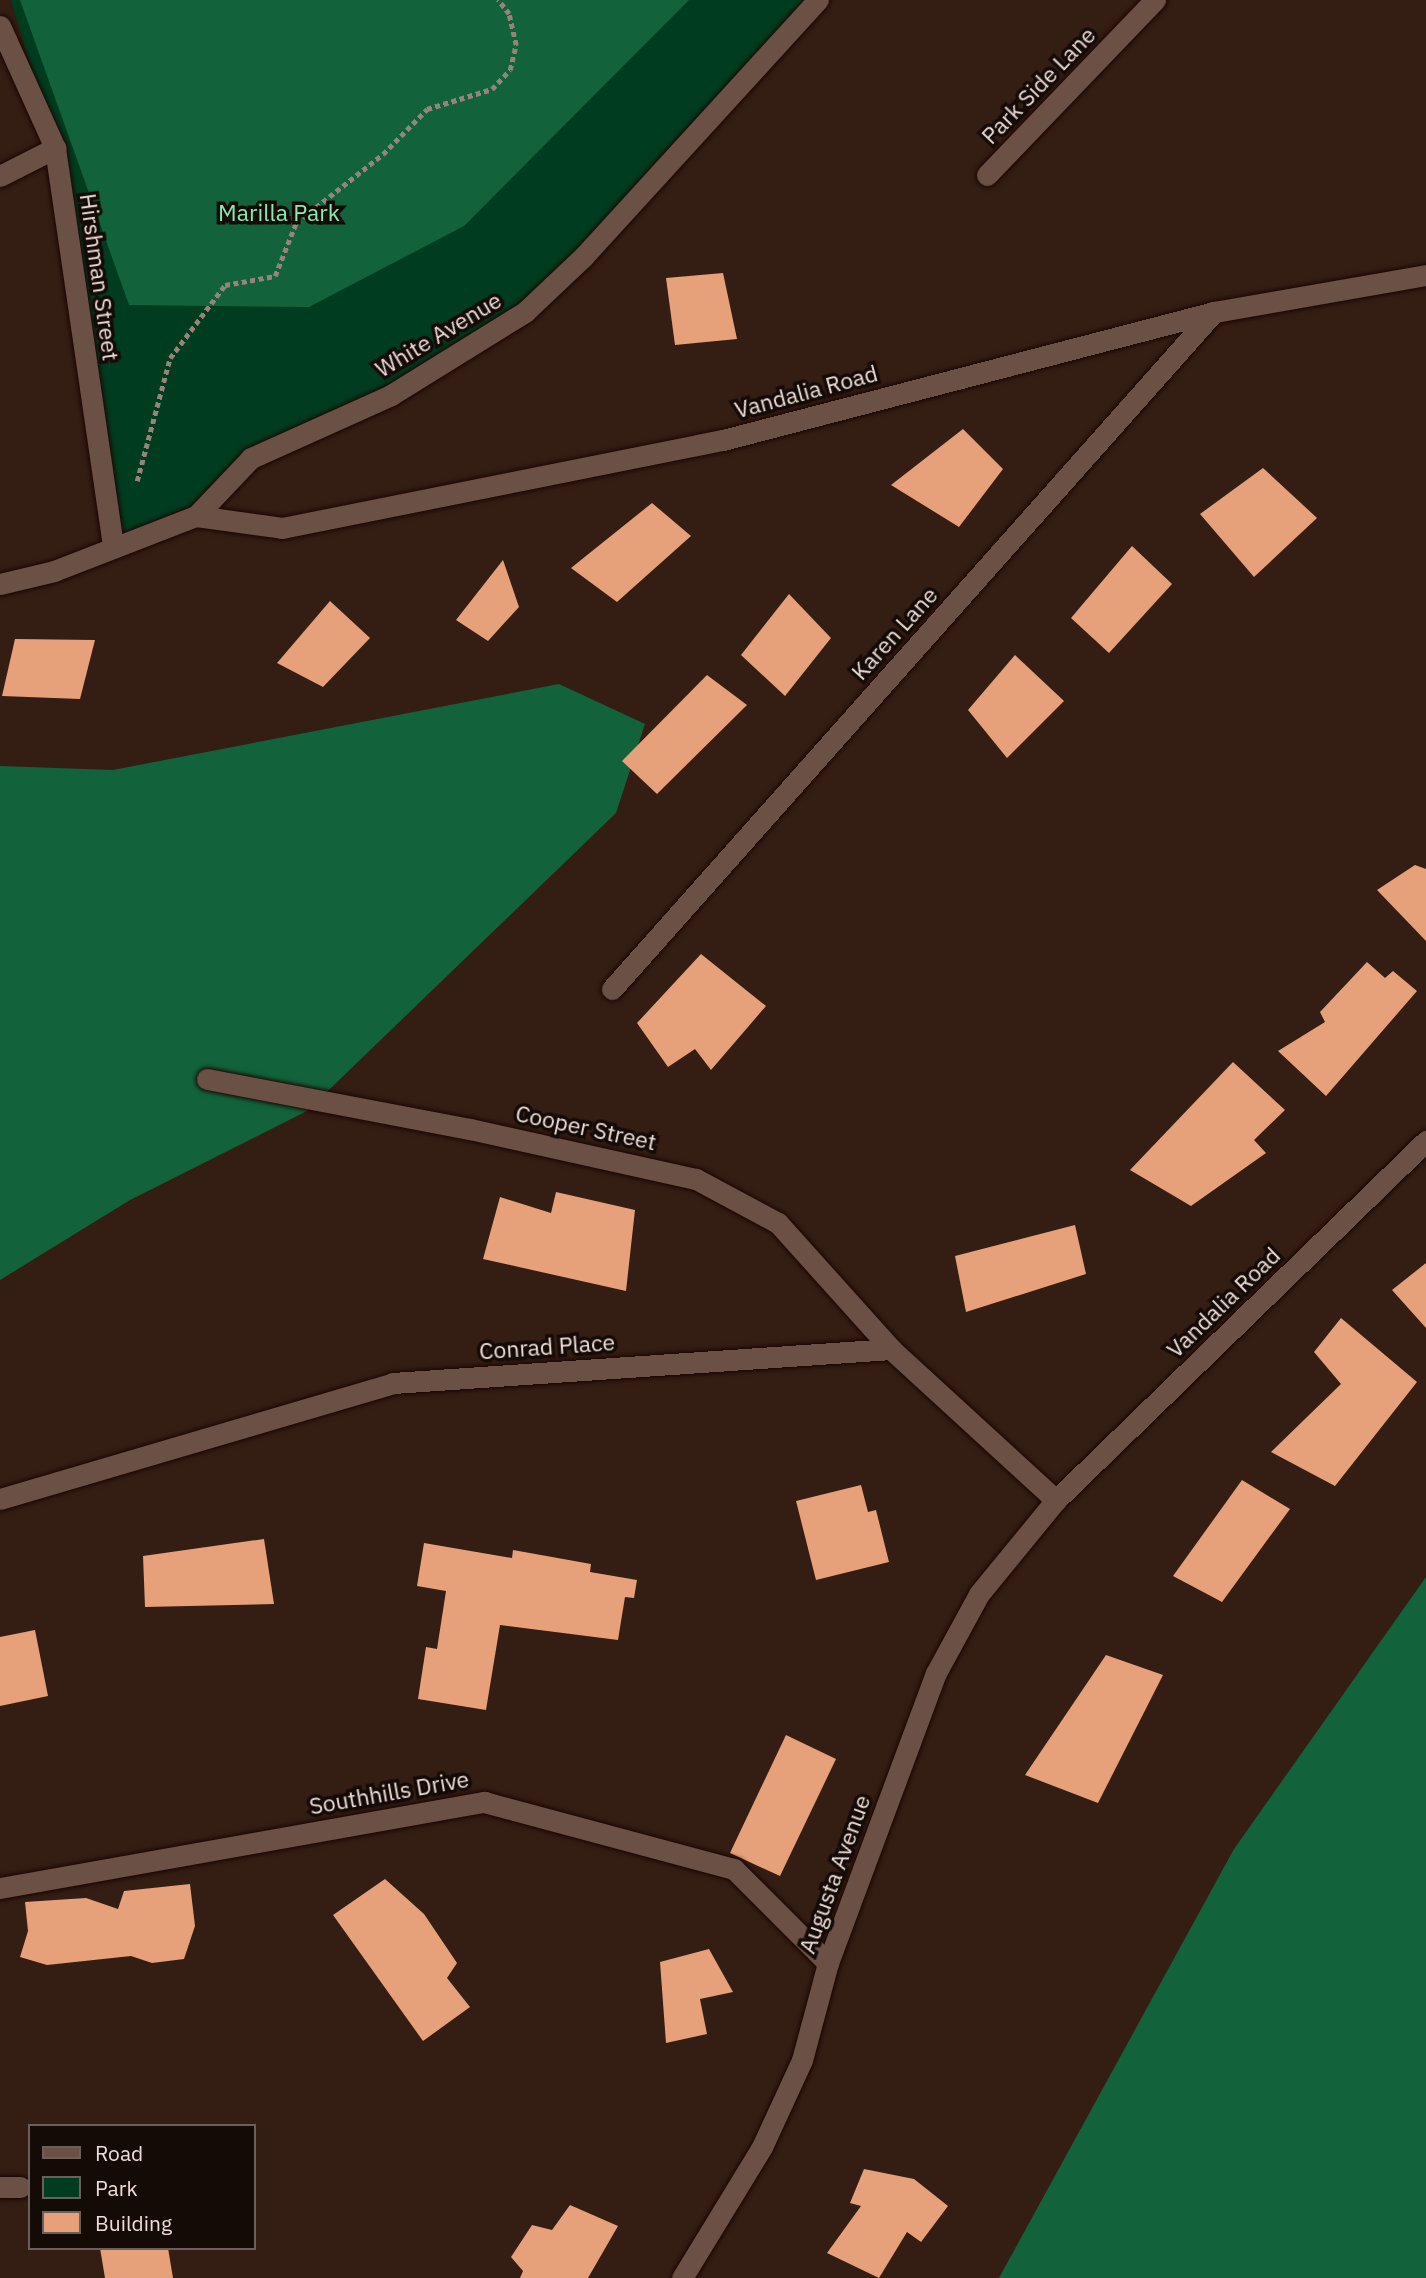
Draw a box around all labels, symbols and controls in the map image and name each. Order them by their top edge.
street label: Park Side Lane [975,21,1101,149]
street label: Hirshman Street [75,192,125,362]
park label: Marilla Park [218,198,340,226]
street label: White Avenue [370,286,506,382]
street label: Vandalia Road [731,359,881,423]
street label: Karen Lane [845,581,943,685]
street label: Cooper Street [513,1099,659,1155]
street label: Vandalia Road [1161,1241,1285,1363]
street label: Conrad Place [478,1327,616,1365]
street label: Southhills Drive [307,1764,471,1820]
street label: Augusta Avenue [793,1791,875,1957]
legend [28,2124,256,2250]
text: Road [95,2139,143,2167]
text: Park [95,2174,138,2202]
text: Building [95,2209,172,2237]

